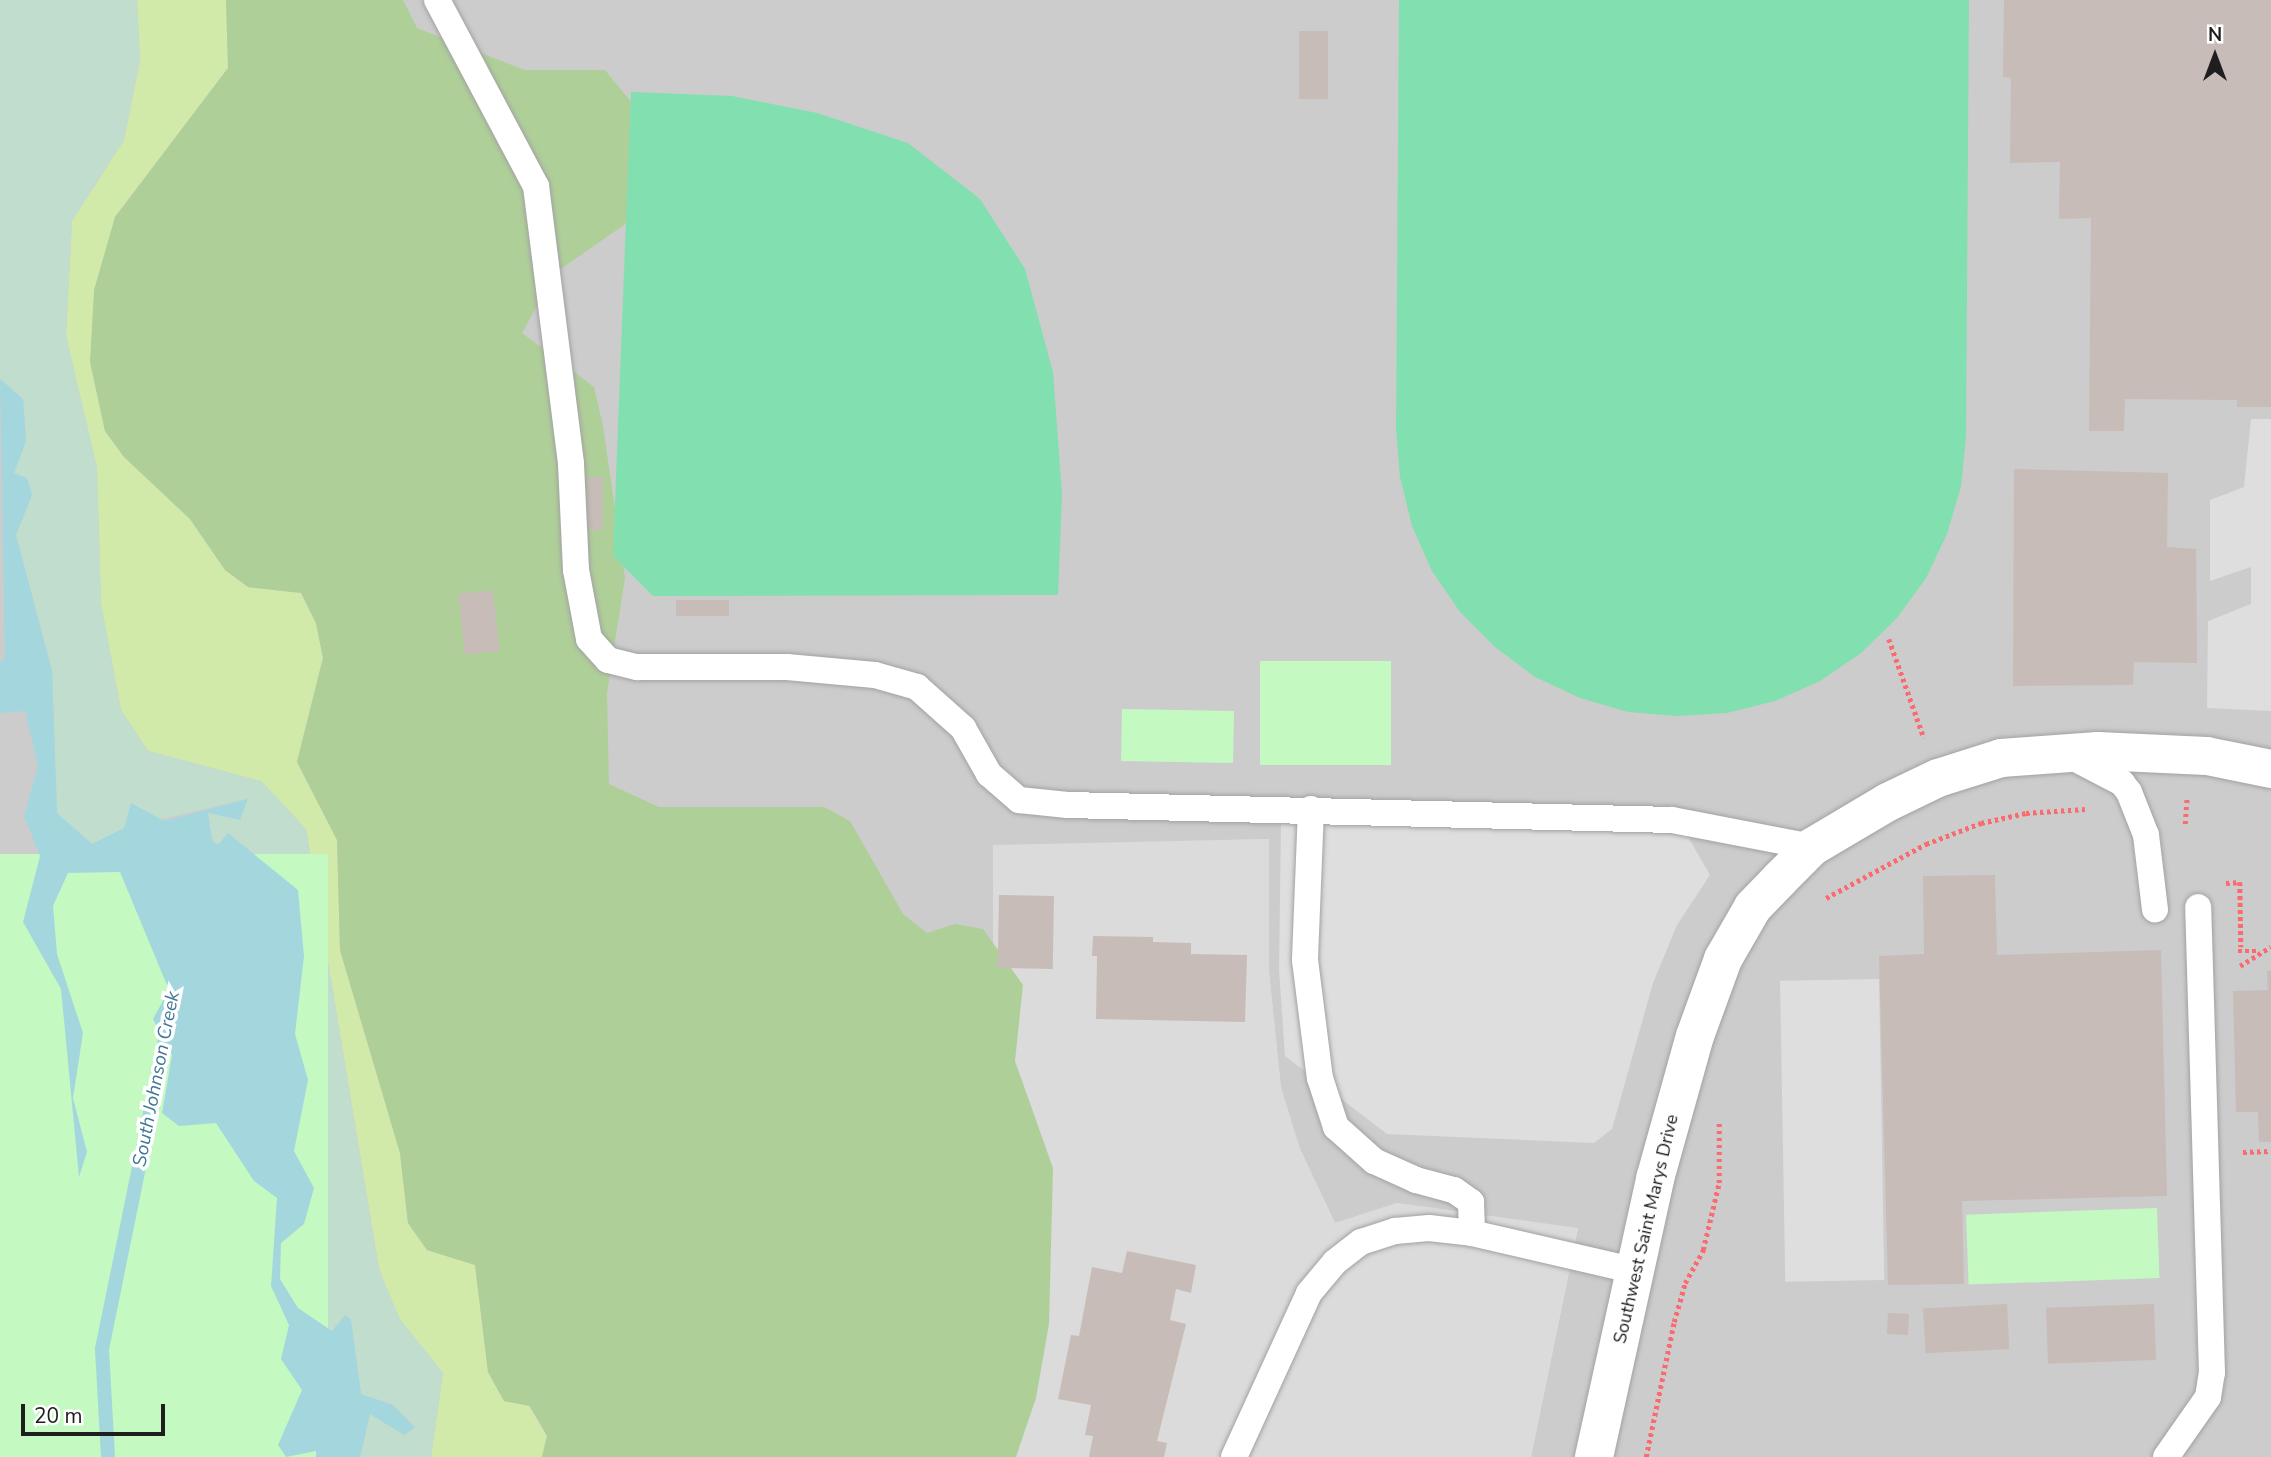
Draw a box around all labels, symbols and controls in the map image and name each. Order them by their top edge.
north arrow [2180,21,2250,91]
text: N [2208,22,2222,48]
water label: South Johnson Creek [129,989,185,1169]
street label: Southwest Saint Marys Drive [1609,1112,1683,1346]
scale bar [24,1390,168,1434]
text: 20 m [34,1402,83,1430]

